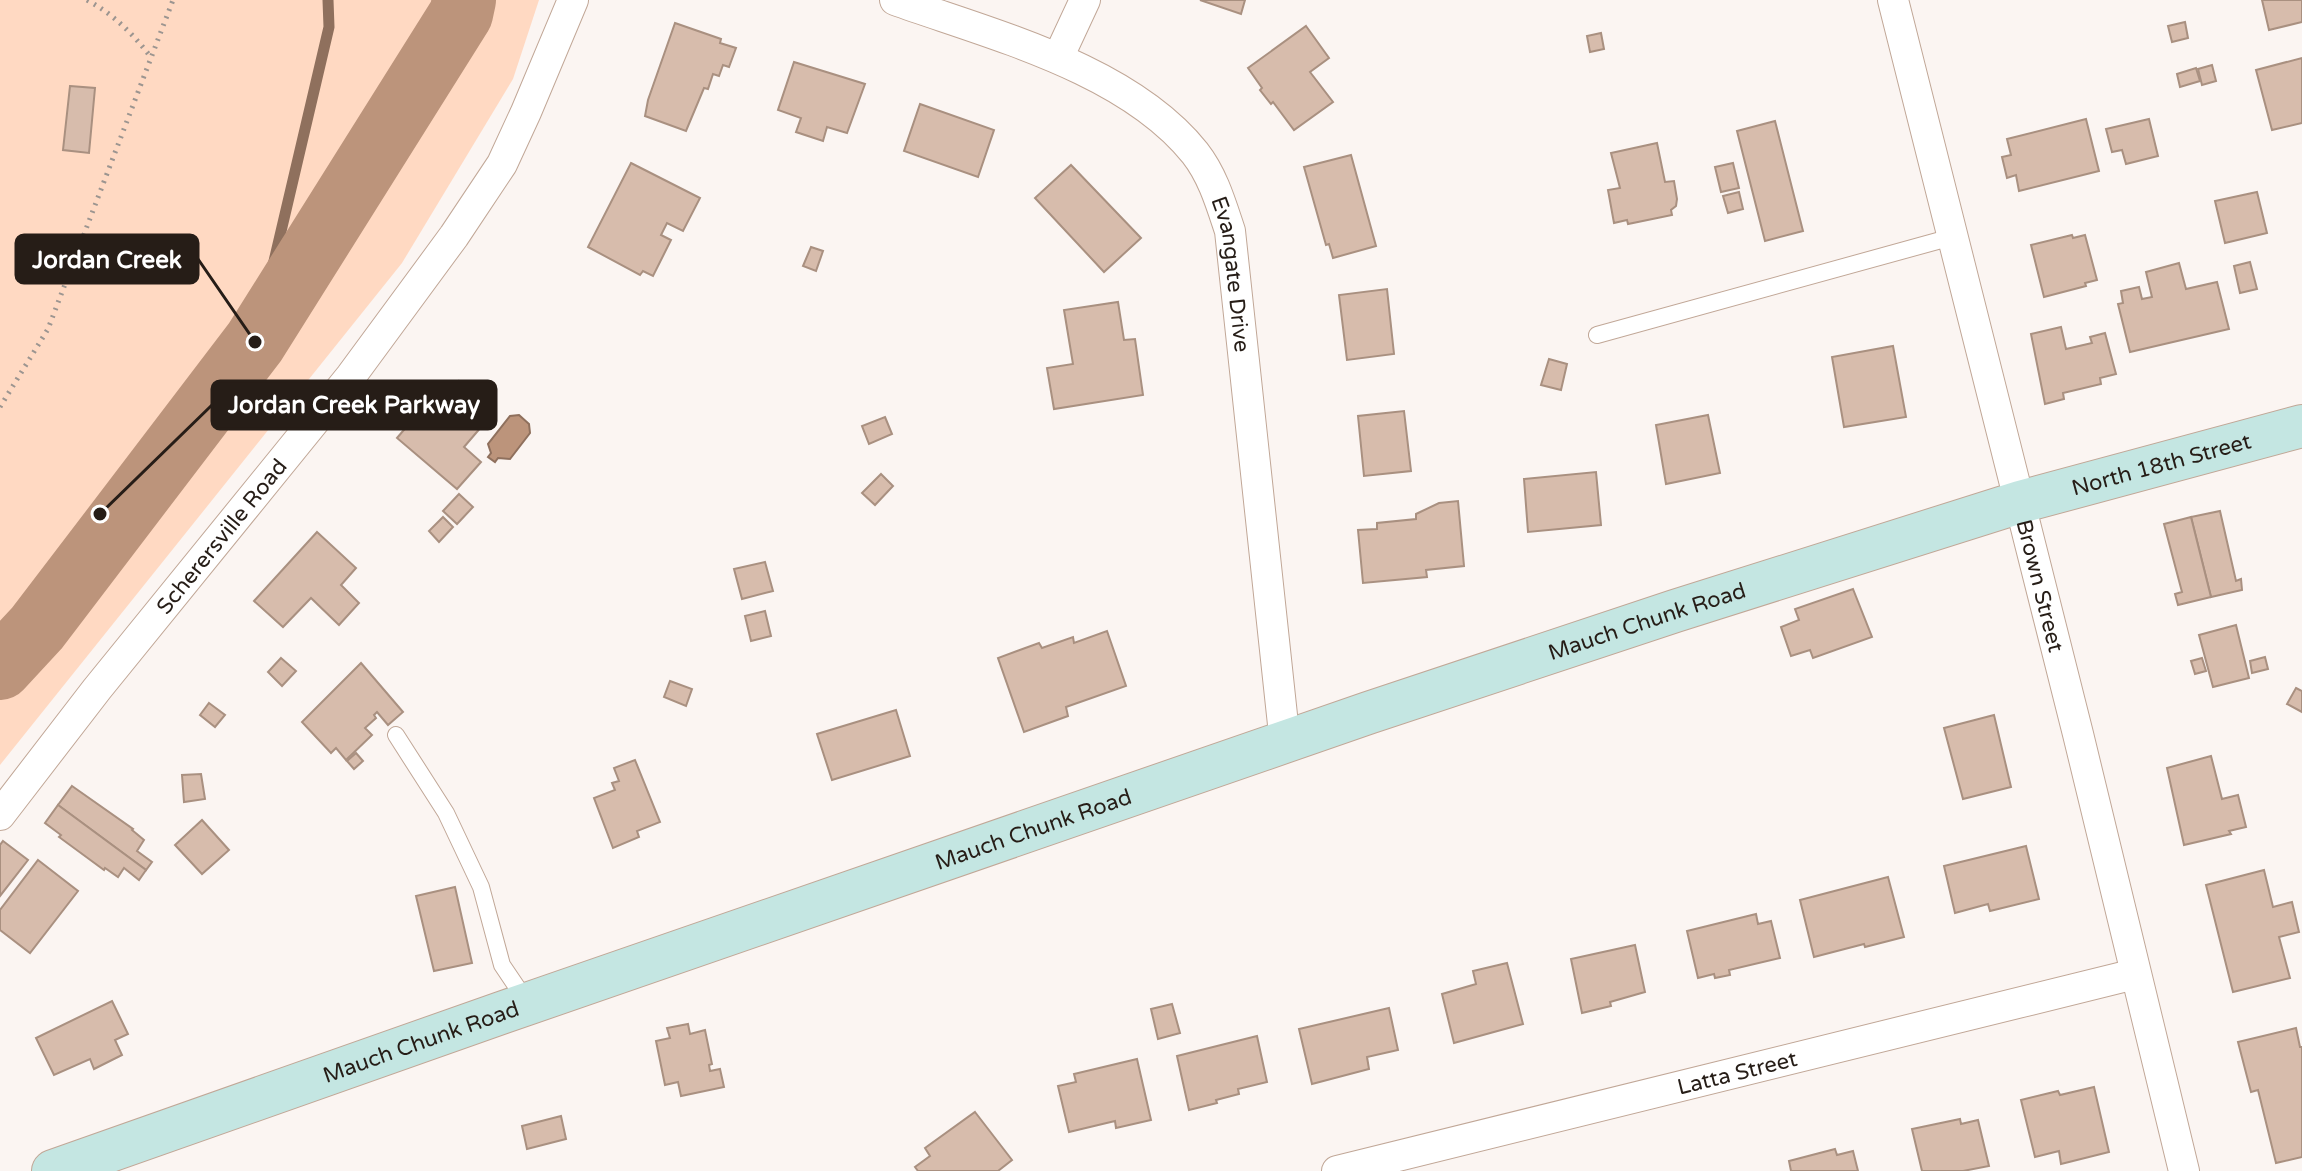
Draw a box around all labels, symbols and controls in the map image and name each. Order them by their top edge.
street label: Evangate Drive [1205,193,1255,353]
callout: Jordan Creek [16,235,198,283]
text: Jordan Creek [31,246,182,275]
callout: Jordan Creek Parkway [212,381,496,429]
text: Jordan Creek Parkway [227,391,480,420]
street label: North 18th Street [2069,428,2254,502]
street label: Scherersville Road [151,454,293,620]
street label: Brown Street [2010,517,2069,655]
street label: Mauch Chunk Road [1545,578,1749,666]
street label: Mauch Chunk Road [932,784,1135,876]
street label: Mauch Chunk Road [320,996,523,1089]
street label: Latta Street [1675,1046,1800,1101]

